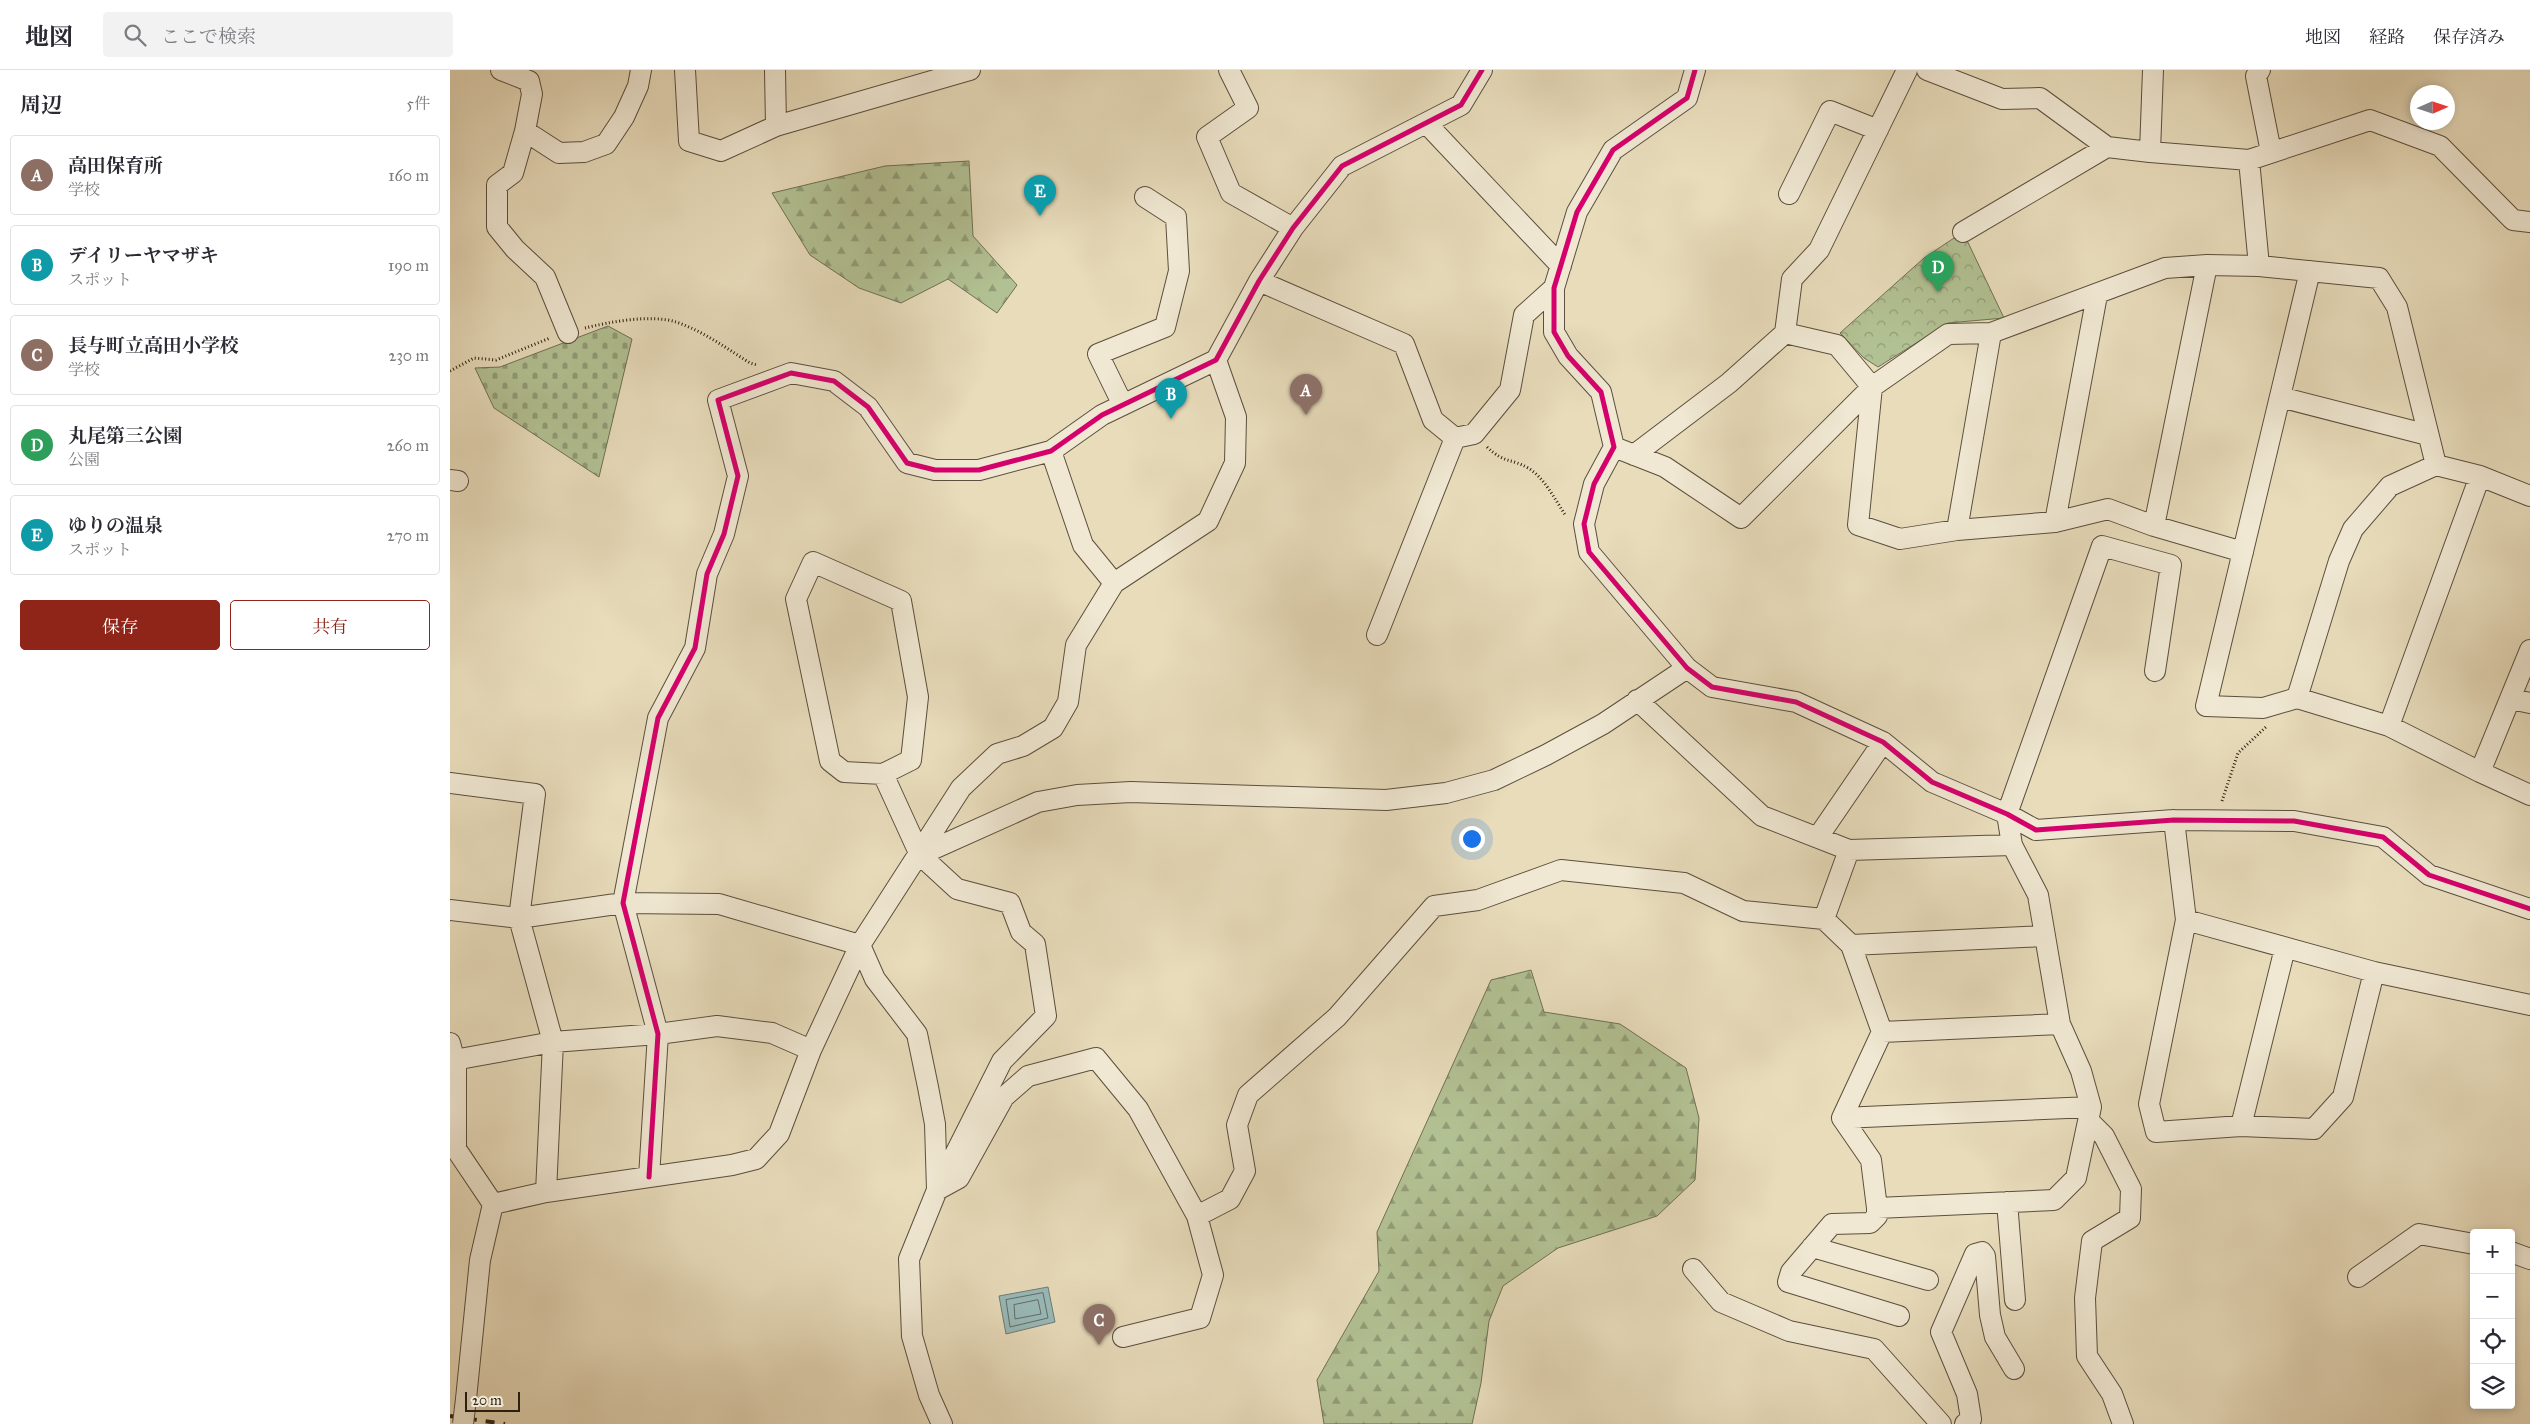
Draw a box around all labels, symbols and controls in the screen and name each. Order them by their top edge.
search box [103,12,453,57]
icon: search [121,21,149,49]
text: 地図 [25,22,73,52]
text: ここで検索 [161,25,256,48]
text: 地図 [2305,26,2341,48]
text: 経路 [2369,26,2405,48]
text: 保存済み [2433,26,2505,48]
north arrow [2410,85,2455,130]
text: 周辺 [20,92,62,118]
text: 5件 [407,94,430,113]
text: 高田保育所 [68,154,163,177]
text: A [32,166,42,185]
text: 160 m [388,166,429,185]
pin: E [1024,175,1056,216]
text: 学校 [68,180,100,199]
text: デイリーヤマザキ [68,244,219,267]
pin: D [1922,251,1954,292]
text: B [32,256,42,275]
text: 190 m [388,256,429,275]
text: スポット [68,270,132,289]
text: 長与町立高田小学校 [68,334,239,357]
text: C [32,346,42,365]
text: 230 m [389,346,429,365]
text: 学校 [68,360,100,379]
pin: A [1290,374,1322,415]
pin: B [1155,378,1187,419]
text: 丸尾第三公園 [68,424,182,447]
text: D [31,436,43,455]
text: 260 m [387,436,429,455]
text: 公園 [68,450,100,469]
text: ゆりの温泉 [68,514,163,537]
text: E [31,526,43,545]
text: 270 m [387,526,429,545]
text: スポット [68,540,132,559]
button: 保存 [20,600,220,650]
button: 共有 [230,600,430,650]
your location [1459,826,1485,852]
map controls [2470,1229,2515,1409]
button: + [2470,1229,2515,1274]
button: − [2470,1274,2515,1319]
pin: C [1083,1304,1115,1345]
button: locate [2470,1319,2515,1364]
button: layers [2470,1364,2515,1409]
scale bar [465,1389,520,1412]
text: 20 m [472,1392,502,1409]

